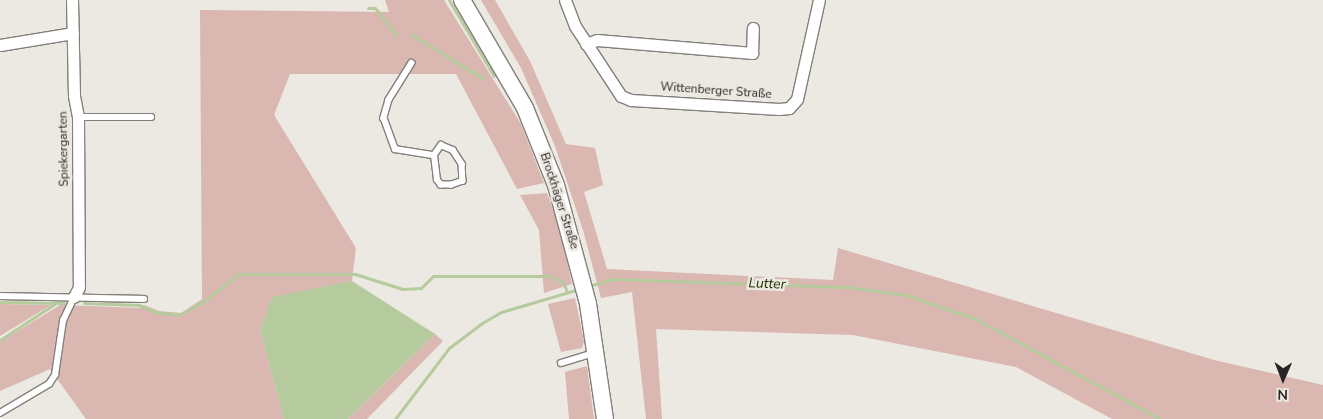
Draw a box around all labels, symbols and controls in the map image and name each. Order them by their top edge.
street label: Wittenberger Straße [660,80,772,102]
street label: Spiekergarten [56,111,72,187]
street label: Brockhäger Straße [537,151,581,251]
water label: Lutter [748,275,786,293]
north arrow [1258,354,1308,404]
text: N [1277,385,1288,404]

